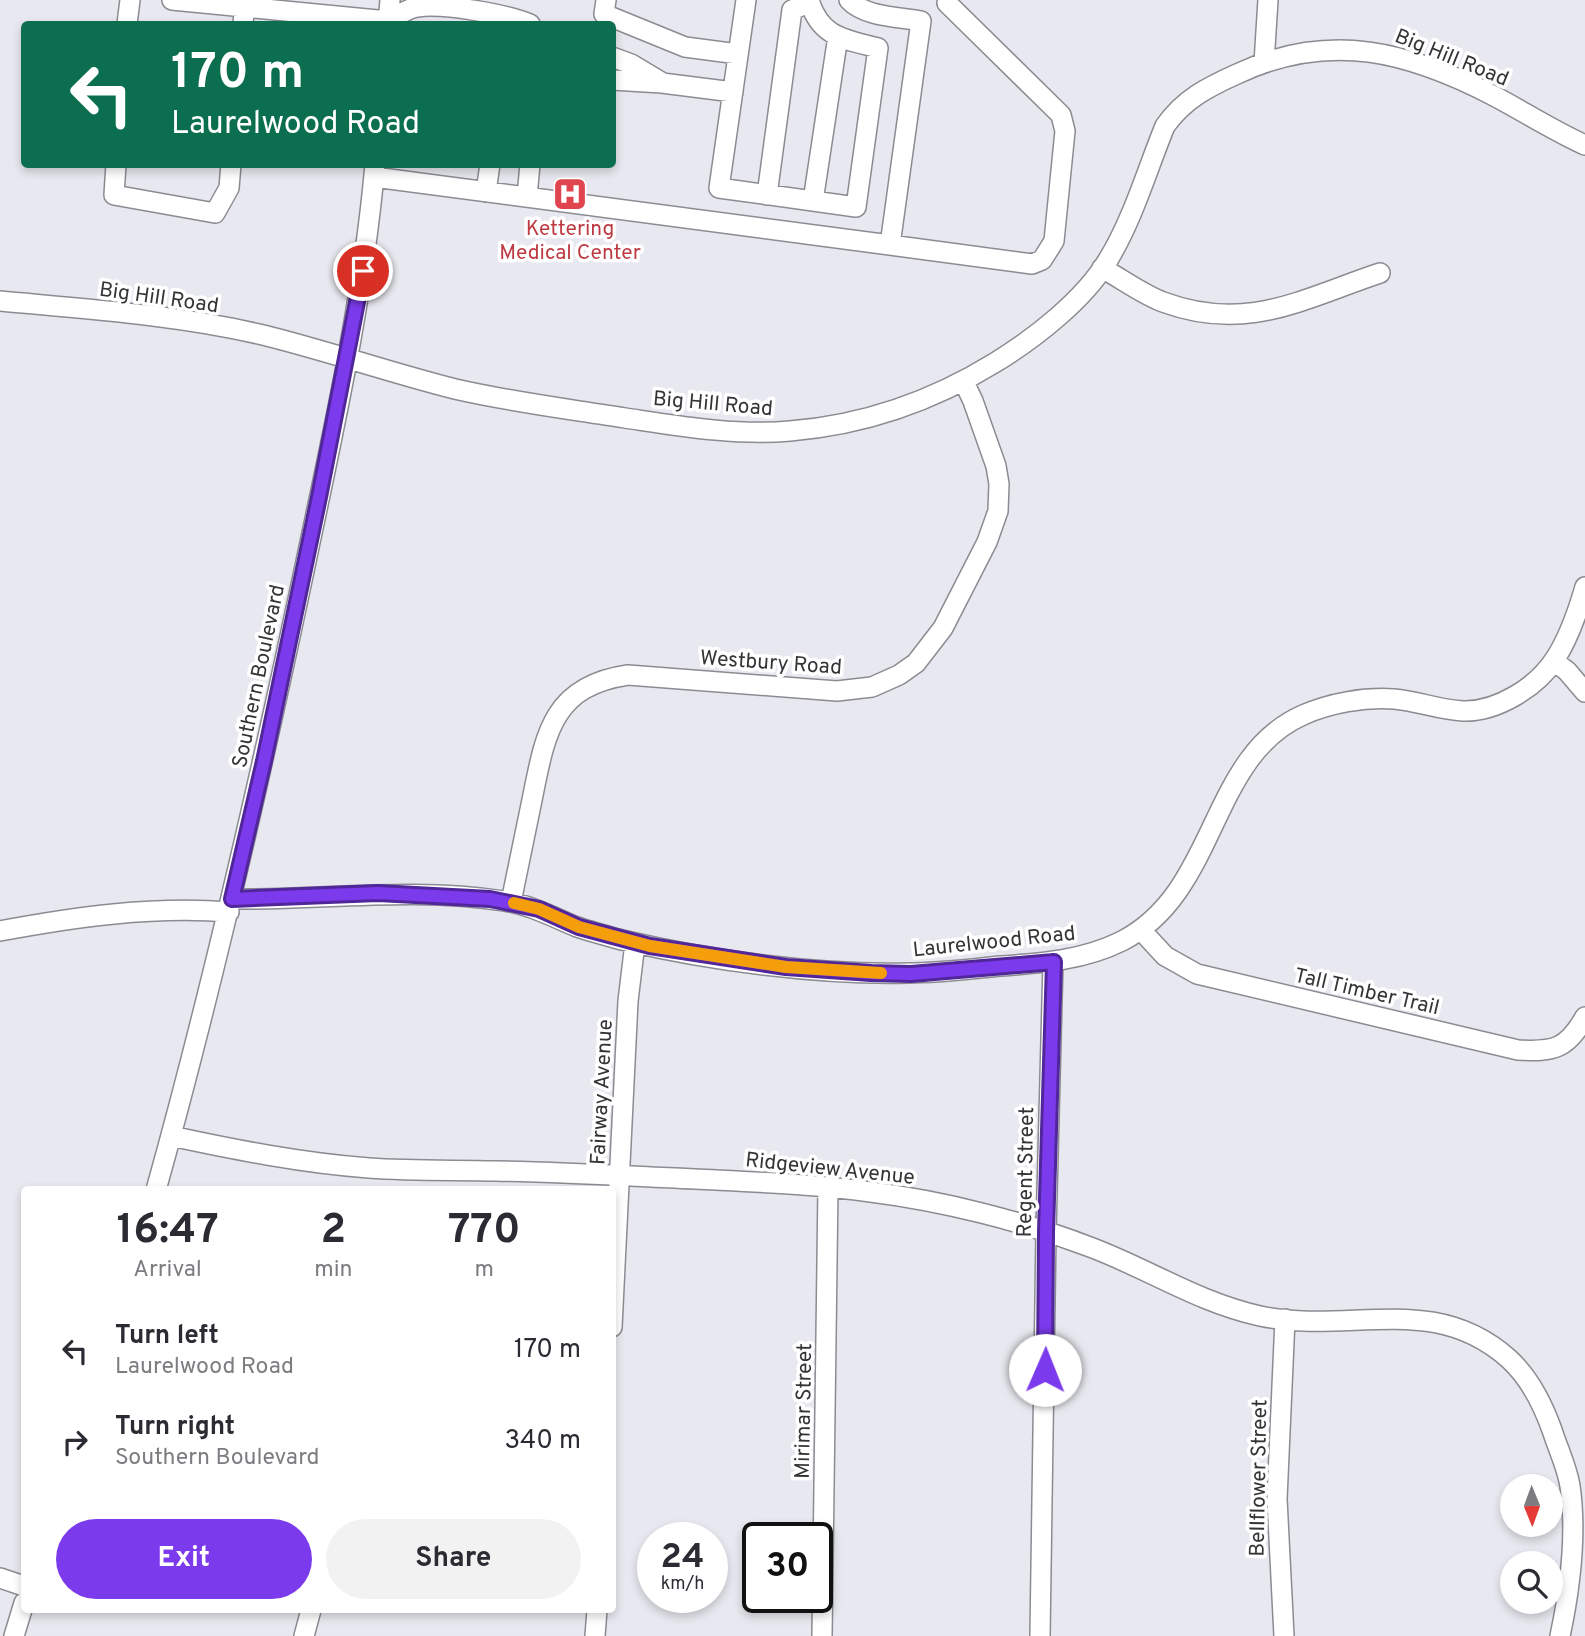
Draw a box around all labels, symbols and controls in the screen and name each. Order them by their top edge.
street label: Big Hill Road [1391,23,1512,93]
text: 170 m [171,44,304,106]
icon: left [56,49,147,140]
text: Laurelwood Road [171,105,420,145]
hospital icon: Kettering Medical Center [551,175,589,213]
place label: Kettering Medical Center [499,216,641,267]
pin [333,241,393,301]
icon: arrive [344,252,382,290]
street label: Big Hill Road [97,277,220,320]
street label: Big Hill Road [652,386,774,423]
street label: Southern Boulevard [227,582,292,770]
street label: Westbury Road [699,645,843,682]
street label: Laurelwood Road [911,921,1077,964]
street label: Tall Timber Trail [1291,963,1442,1022]
street label: Fairway Avenue [585,1019,620,1166]
street label: Regent Street [1012,1107,1041,1238]
street label: Ridgeview Avenue [744,1147,916,1192]
text: 16:47 [116,1205,219,1258]
text: 2 [321,1205,346,1258]
text: 770 [448,1205,521,1258]
text: Arrival [133,1256,202,1285]
text: min [314,1256,352,1285]
text: m [475,1256,494,1285]
text: Turn left [115,1320,219,1353]
icon: left [56,1332,94,1370]
position arrow [1008,1333,1082,1407]
text: 170 m [514,1334,581,1367]
street label: Mirimar Street [790,1343,819,1479]
text: Laurelwood Road [115,1353,294,1382]
street label: Bellflower Street [1245,1399,1274,1557]
text: Turn right [115,1411,235,1444]
icon: right [56,1423,94,1461]
text: 340 m [504,1425,581,1458]
text: Southern Boulevard [115,1444,320,1473]
north arrow [1500,1474,1563,1536]
map controls [1500,1474,1563,1614]
button: Exit [56,1519,312,1599]
button: Share [326,1519,581,1599]
speed limit sign: 30 [742,1522,833,1613]
text: 24 [661,1536,704,1580]
button: search [1500,1551,1563,1614]
text: km/h [661,1573,704,1596]

